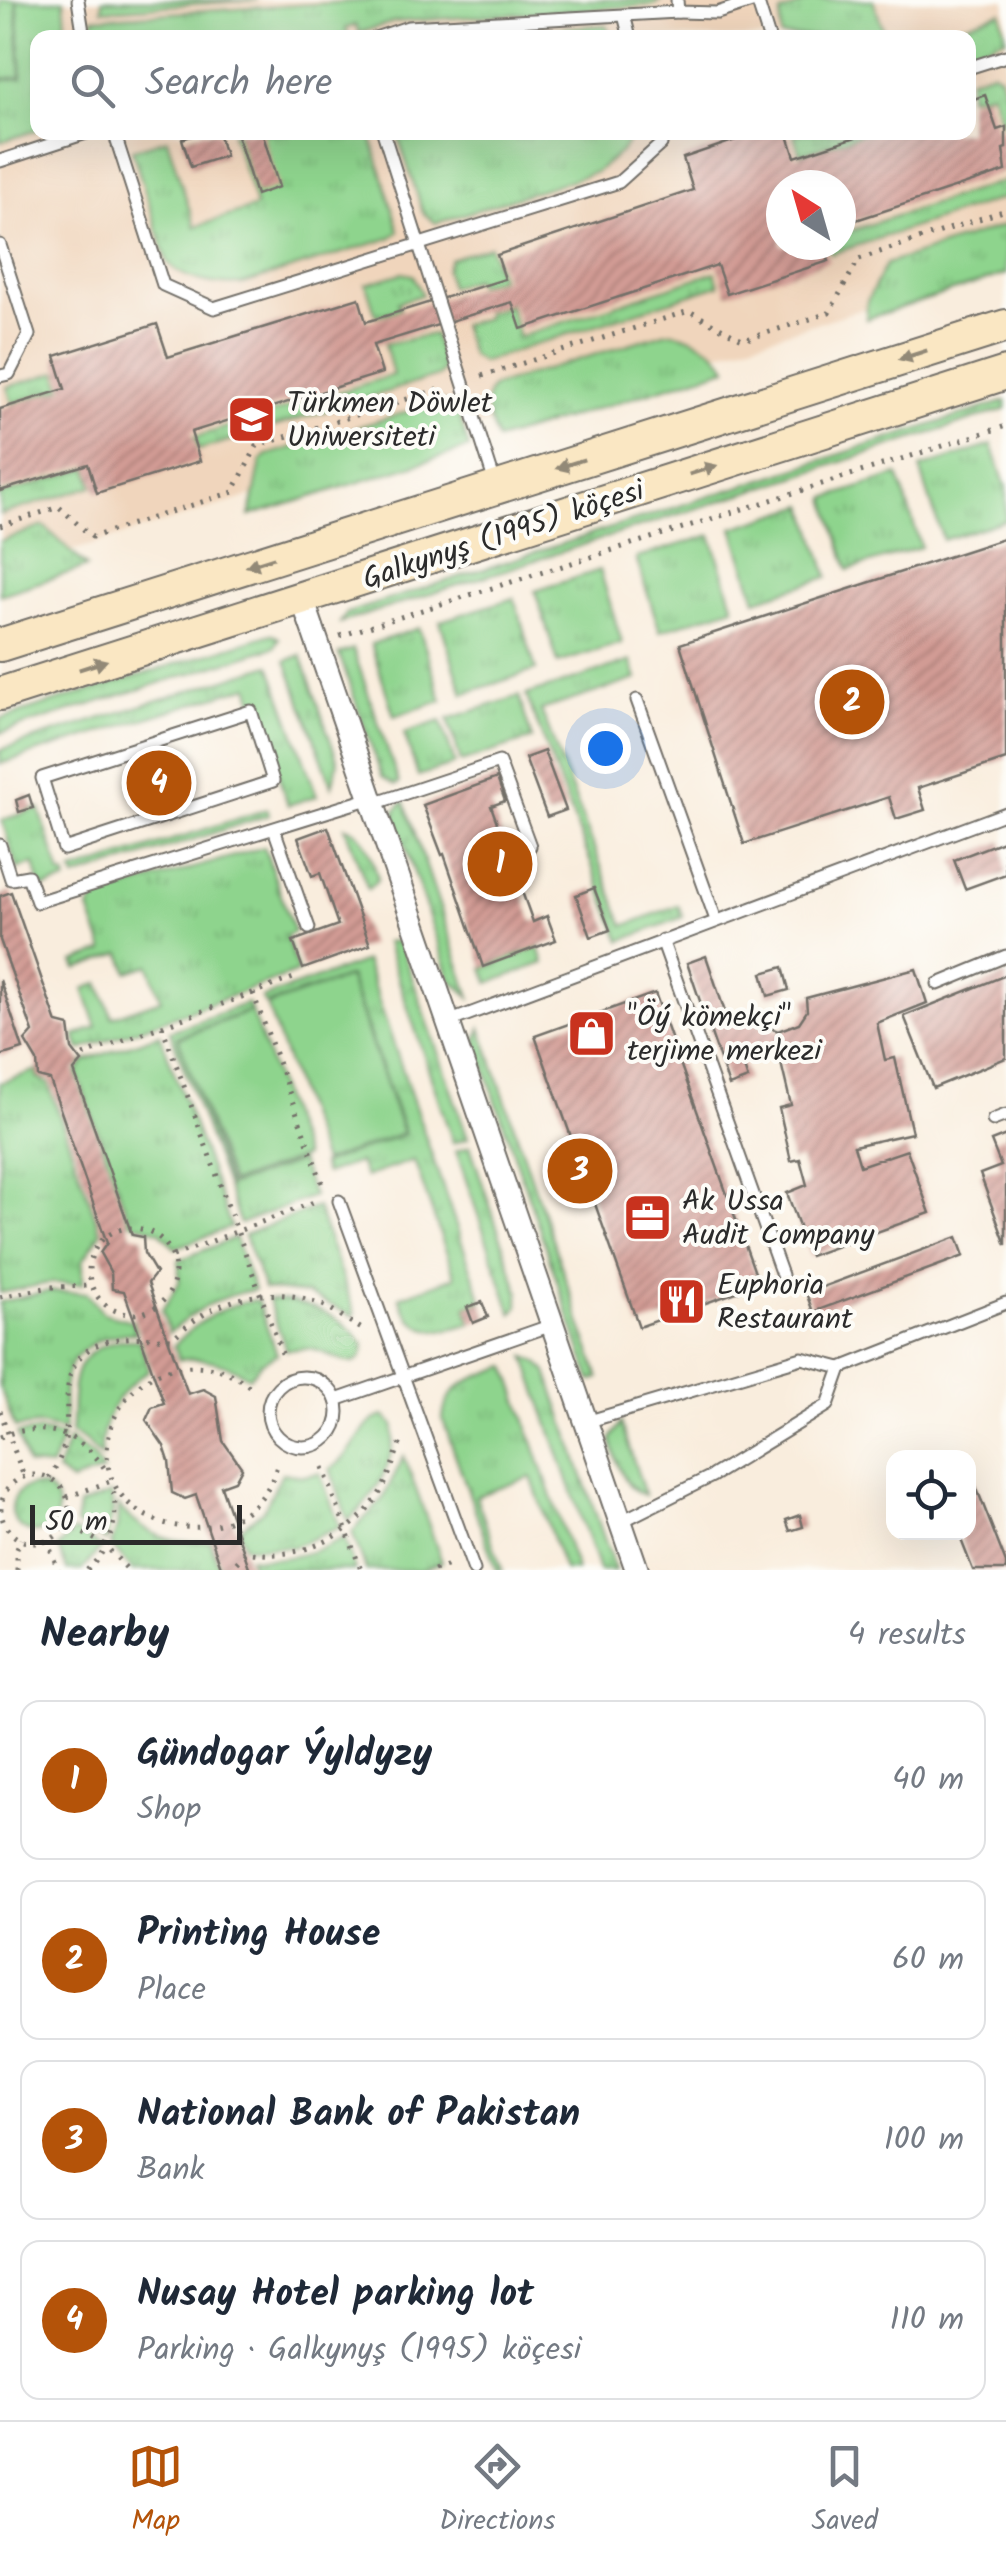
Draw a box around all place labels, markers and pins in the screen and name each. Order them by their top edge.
place label: Türkmen Döwlet Uniwersiteti [287,380,493,462]
school or university icon: Türkmen Döwlet Uniwersiteti [226,393,278,445]
pin: 2 [820,664,884,740]
pin: 4 [126,746,192,820]
pin: 1 [468,826,532,902]
place label: "Öý kömekçi" terjime merkezi [627,994,823,1076]
shop icon: "Öý kömekçi" terjime merkezi [566,1007,618,1059]
pin: 3 [548,1134,612,1208]
place label: Ak Ussa Audit Company [682,1178,875,1260]
office icon: Ak Ussa Audit Company [621,1191,673,1243]
place label: Euphoria Restaurant [717,1262,853,1344]
restaurant icon: Euphoria Restaurant [656,1275,708,1327]

